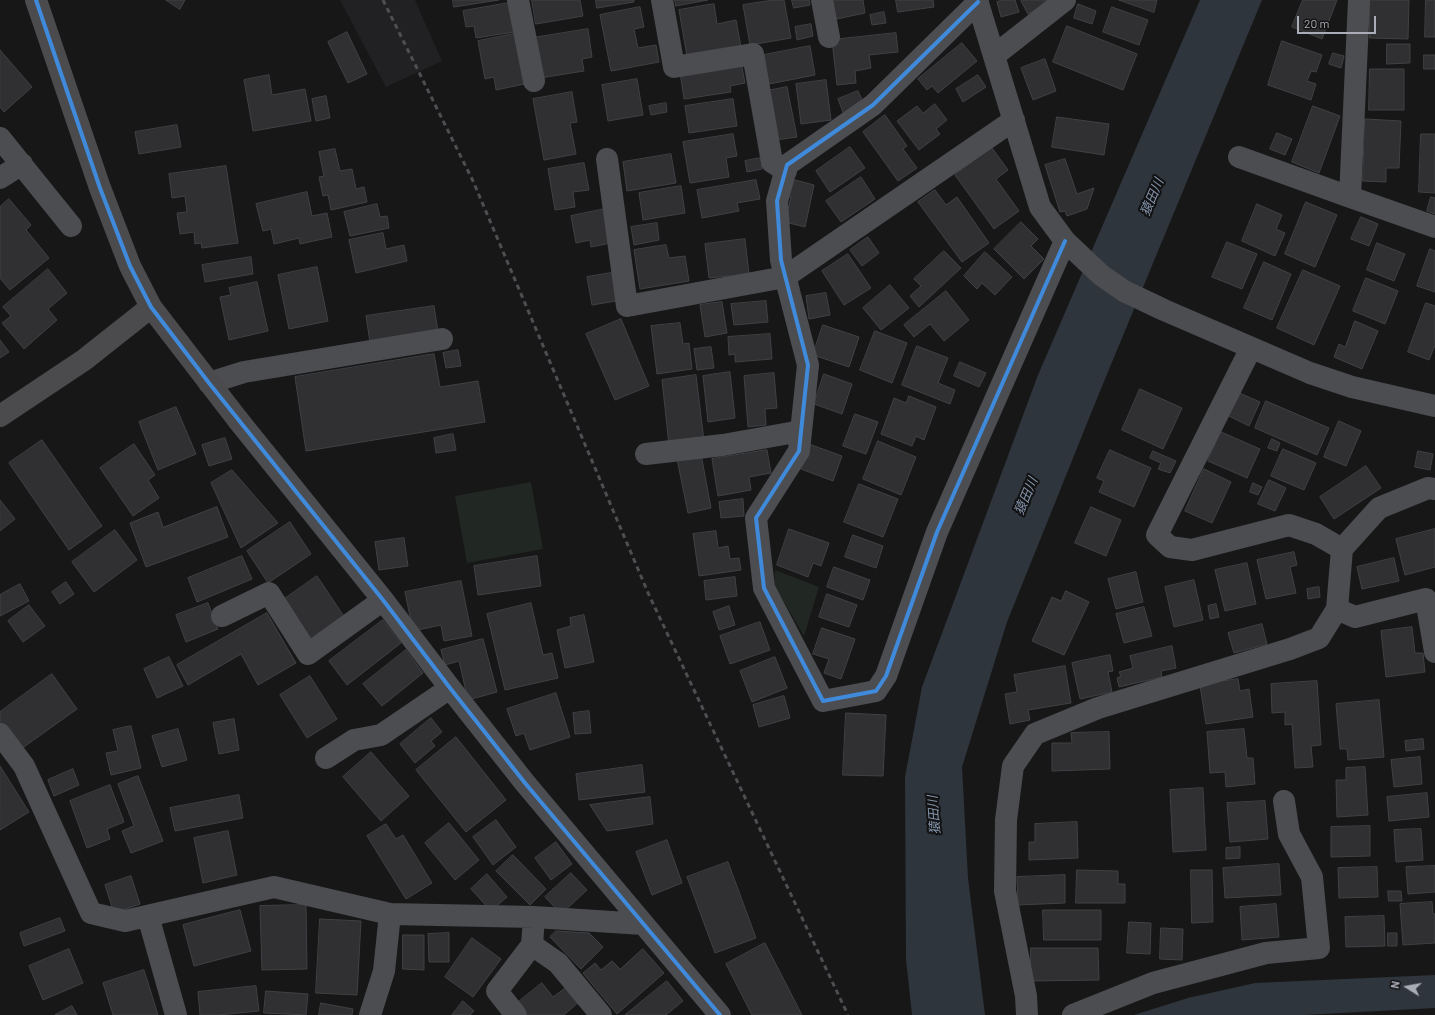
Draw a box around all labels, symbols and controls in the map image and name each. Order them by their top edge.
scale bar [1299,8,1378,34]
text: 20 m [1304,16,1330,30]
water label: 猿田川 [1137,176,1167,218]
water label: 猿田川 [1011,475,1041,517]
water label: 猿田川 [925,795,943,835]
north arrow [1387,967,1427,1007]
text: N [1388,980,1402,989]

